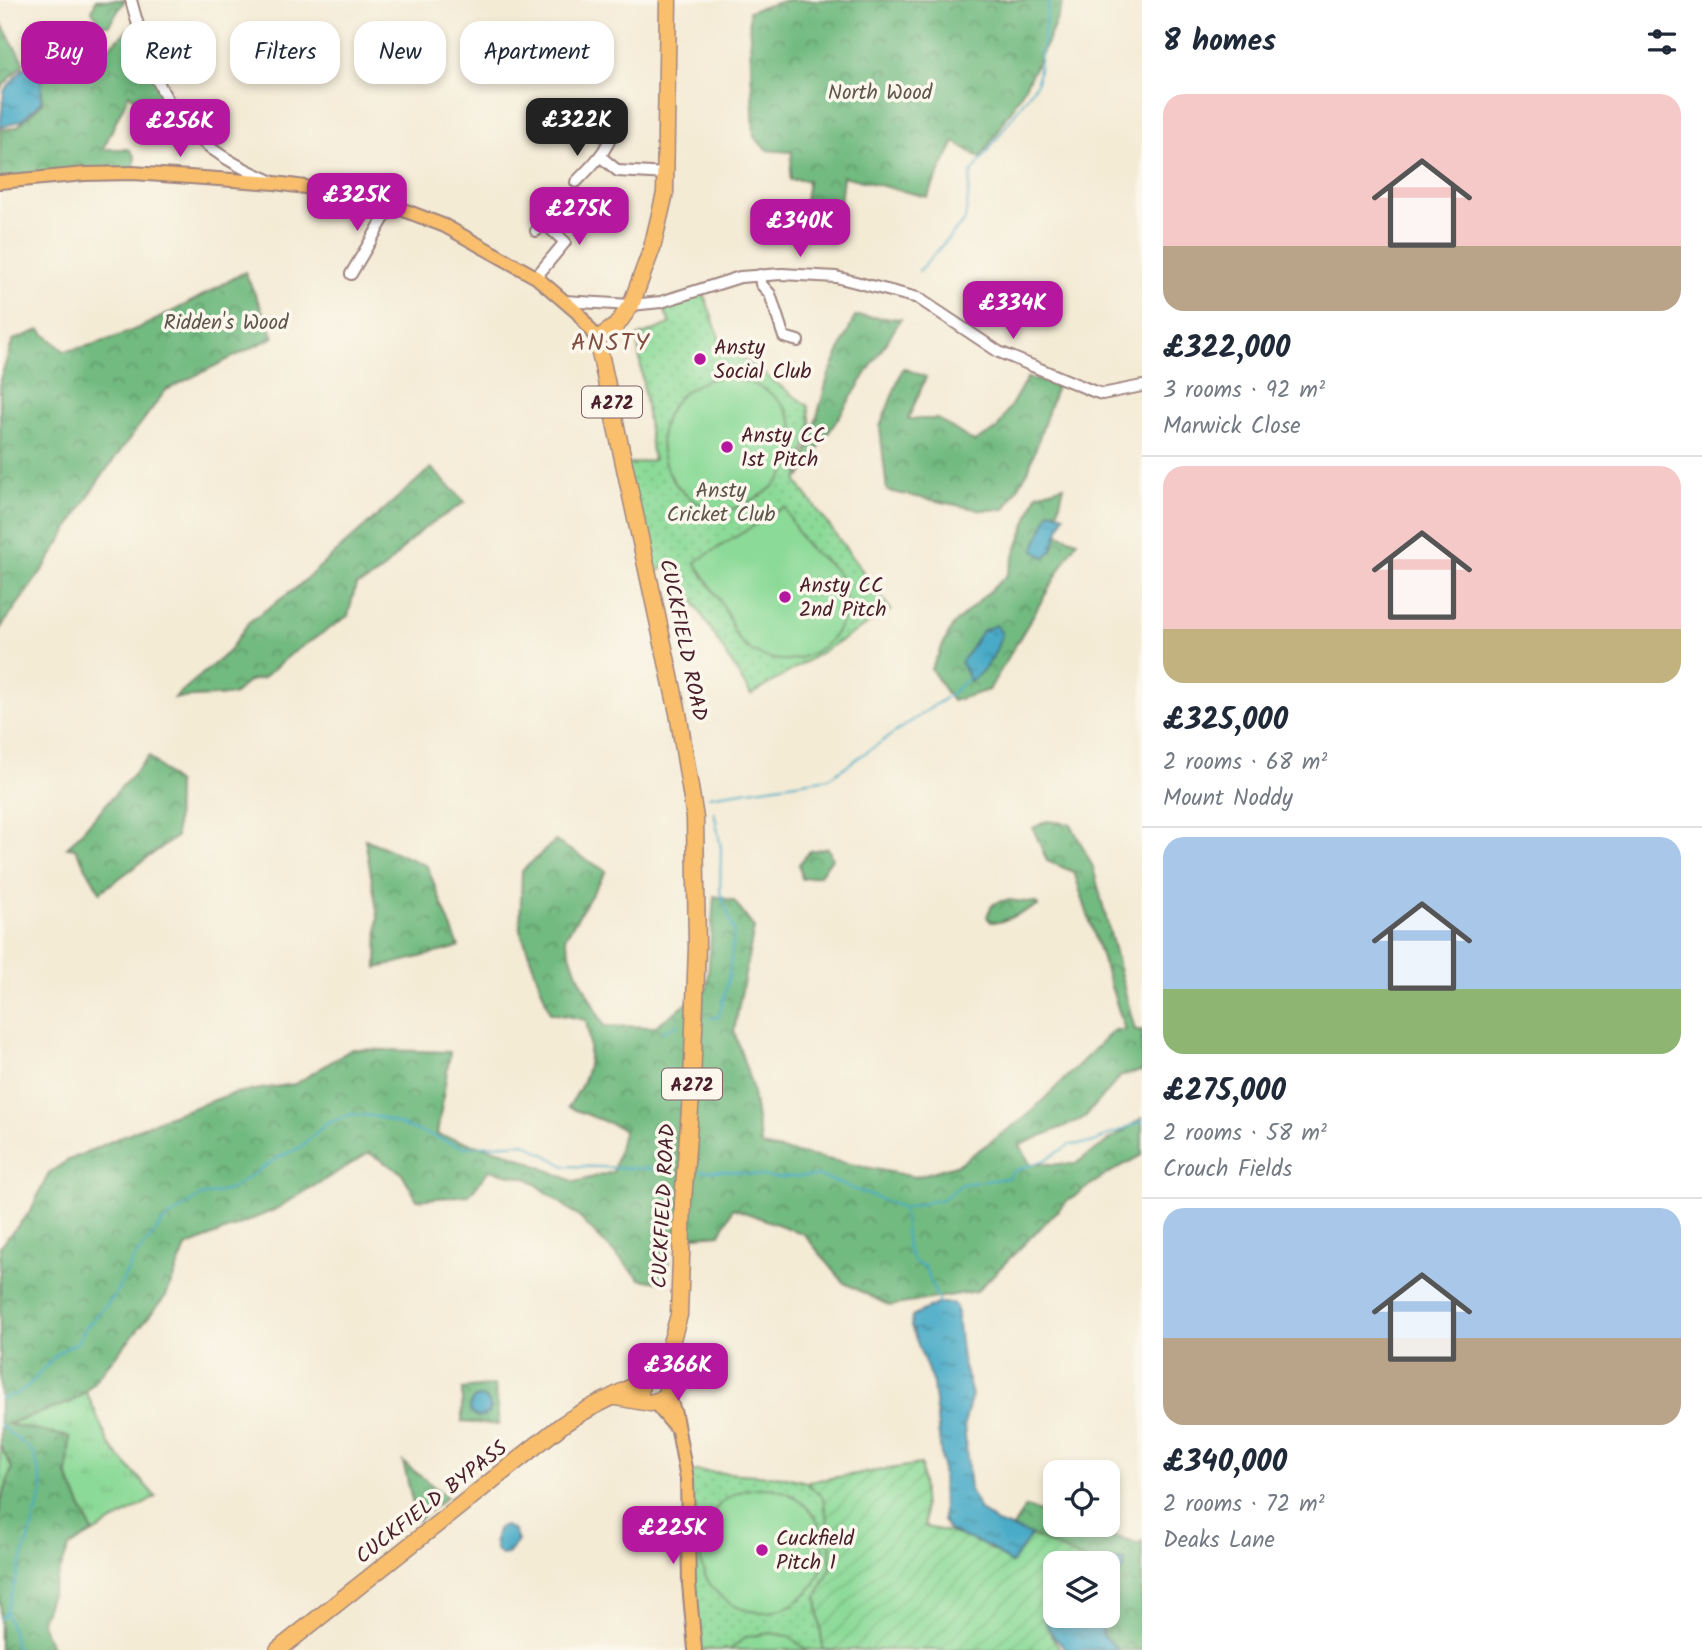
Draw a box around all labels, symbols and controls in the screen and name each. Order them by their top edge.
text: 8 homes [1163,18,1276,66]
chip: Buy [21,21,107,84]
chip: Rent [121,21,216,84]
chip: Filters [230,21,340,84]
chip: New [354,21,446,84]
chip: Apartment [460,21,614,84]
icon: filters [1643,23,1681,61]
park label: North Wood [828,77,933,110]
pin: £322K [528,99,626,158]
pin: £256K [131,100,229,159]
text: £322K [542,103,612,139]
text: £256K [146,104,214,140]
icon: home [1359,140,1485,266]
pin: £325K [308,174,406,233]
text: £325K [323,178,391,214]
pin: £275K [530,188,628,247]
text: £275K [546,192,612,228]
pin: £340K [751,200,849,259]
text: £340K [766,204,834,240]
pin: £334K [964,282,1062,341]
text: £334K [979,286,1047,322]
park label: Ridden's Wood [163,307,289,340]
district label: ANSTY [571,324,651,363]
text: £322,000 [1163,325,1290,373]
place label: Ansty Social Club [714,332,811,389]
marker: Ansty Social Club [692,351,708,367]
text: 3 rooms · 92 m² [1163,373,1325,409]
road number: A272 [582,386,642,418]
text: Marwick Close [1163,409,1301,445]
place label: Ansty CC 1st Pitch [741,420,825,477]
marker: Ansty CC 1st Pitch [719,439,735,455]
park label: Ansty Cricket Club [667,475,775,532]
icon: home [1359,512,1485,638]
street label: CUCKFIELD ROAD [649,556,716,724]
place label: Ansty CC 2nd Pitch [799,570,886,627]
marker: Ansty CC 2nd Pitch [777,589,793,605]
text: £325,000 [1163,697,1288,745]
text: 2 rooms · 68 m² [1163,745,1327,781]
text: Mount Noddy [1163,781,1293,817]
icon: home [1359,883,1485,1009]
road number: A272 [662,1068,722,1100]
text: £275,000 [1163,1068,1286,1116]
text: 2 rooms · 58 m² [1163,1116,1327,1152]
street label: CUCKFIELD ROAD [644,1123,685,1289]
text: Crouch Fields [1163,1152,1292,1188]
icon: home [1359,1254,1485,1380]
pin: £366K [629,1344,727,1403]
text: £366K [644,1348,712,1384]
street label: CUCKFIELD BYPASS [349,1433,515,1573]
text: £340,000 [1163,1439,1287,1487]
map controls [1043,1460,1120,1628]
button: locate [1043,1460,1120,1537]
text: 2 rooms · 72 m² [1163,1487,1325,1523]
pin: £225K [624,1506,722,1566]
text: £225K [638,1511,708,1547]
place label: Cuckfield Pitch 1 [776,1523,855,1580]
text: Deaks Lane [1163,1523,1275,1559]
marker: Cuckfield Pitch 1 [754,1542,770,1558]
button: layers [1043,1551,1120,1628]

